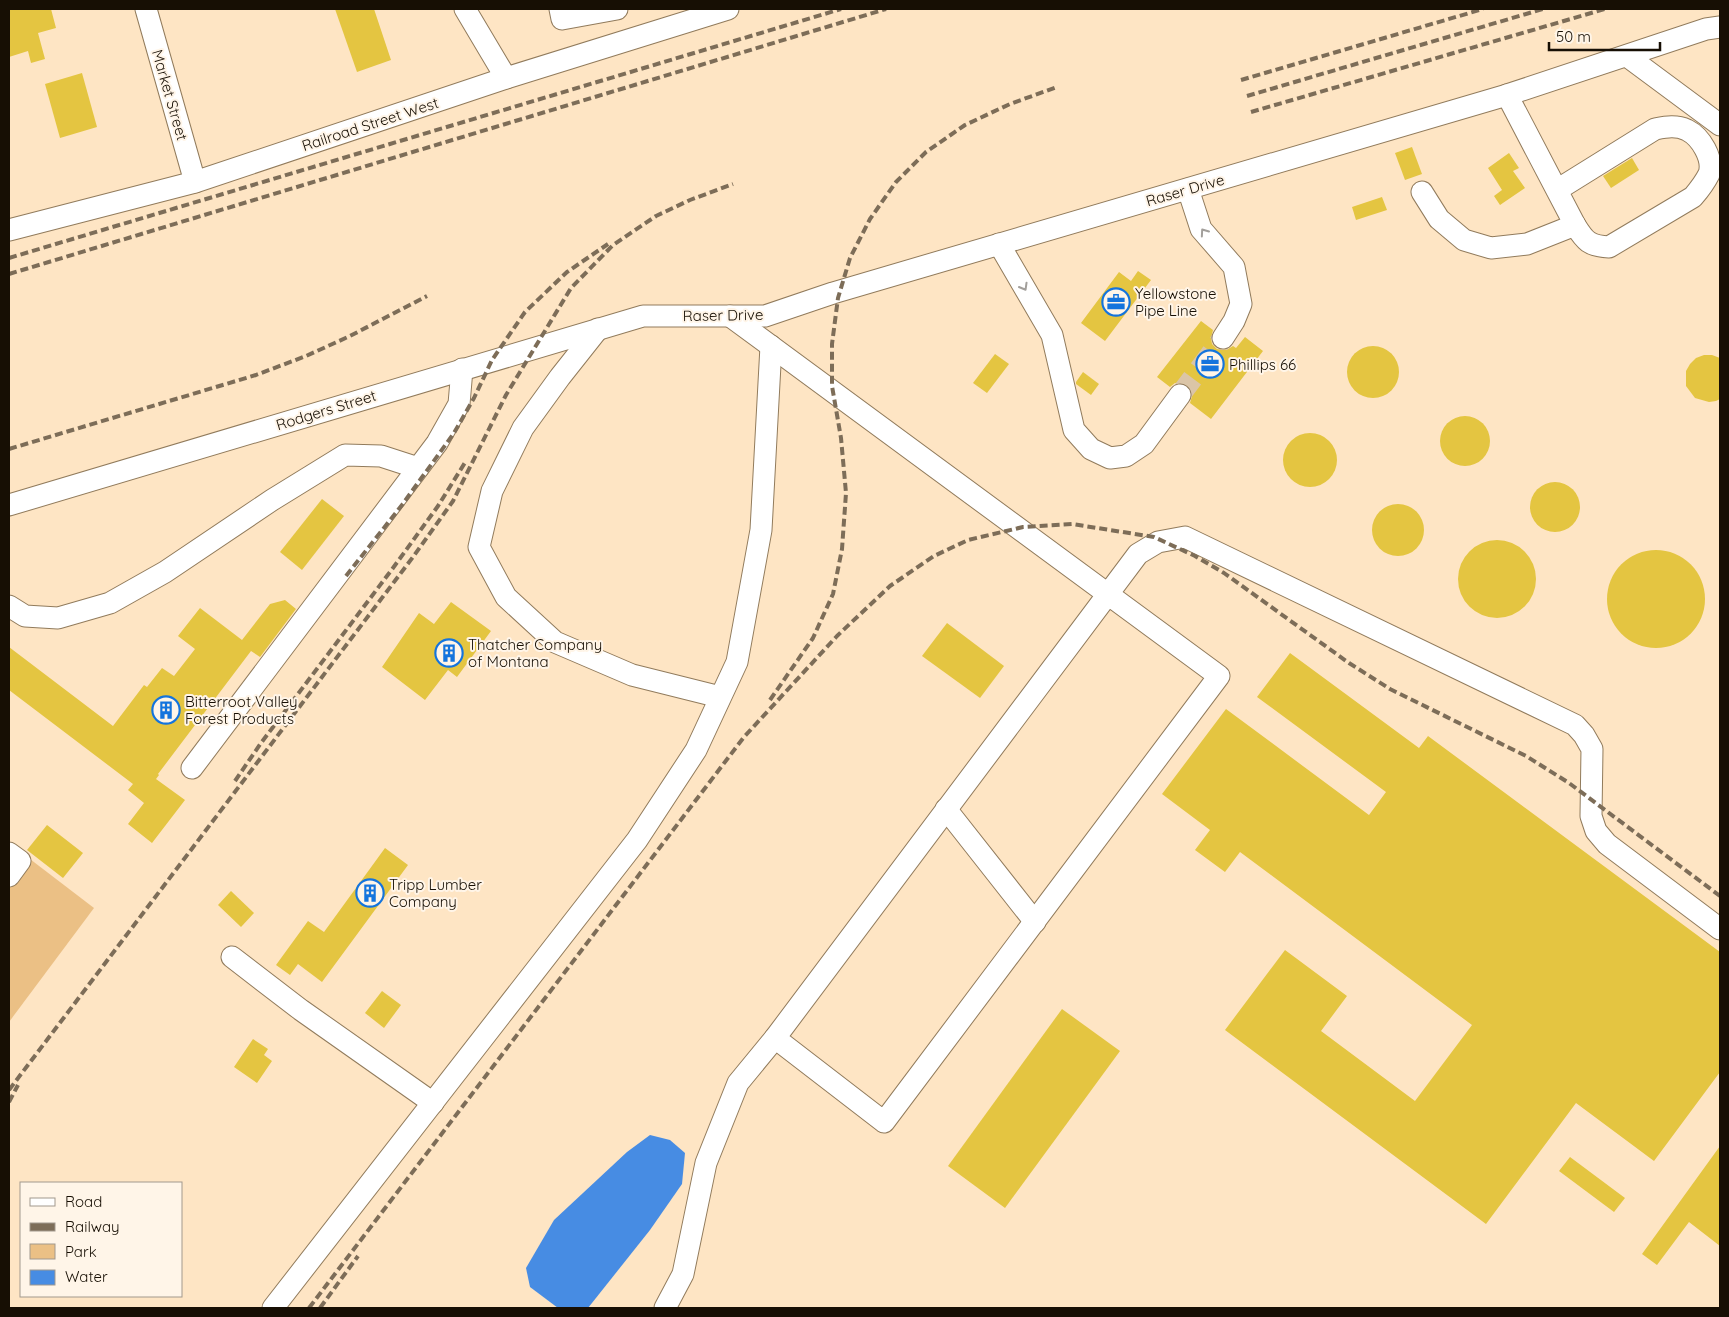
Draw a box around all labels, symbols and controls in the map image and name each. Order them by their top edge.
scale bar [1549,20,1660,52]
text: 50 m [1556,27,1591,46]
street label: Market Street [148,47,192,143]
street label: Railroad Street West [299,93,441,155]
street label: Raser Drive [1144,170,1226,210]
one-way arrow [1201,228,1210,238]
one-way arrow [1017,281,1027,290]
place label: Yellowstone Pipe Line [1135,284,1217,320]
office icon: Yellowstone Pipe Line [1101,287,1131,317]
street label: Raser Drive [682,305,764,325]
office icon: Phillips 66 [1195,349,1225,379]
place label: Phillips 66 [1229,355,1296,374]
street label: Rodgers Street [274,386,378,434]
place label: Thatcher Company of Montana [468,635,602,671]
building icon: Thatcher Company of Montana [434,638,464,668]
place label: Bitterroot Valley Forest Products [185,692,298,728]
building icon: Bitterroot Valley Forest Products [151,695,181,725]
place label: Tripp Lumber Company [389,875,482,911]
building icon: Tripp Lumber Company [355,878,385,908]
legend [20,1182,182,1297]
text: Road [65,1192,102,1211]
text: Railway [65,1217,120,1236]
text: Park [65,1242,97,1261]
text: Water [65,1267,108,1286]

